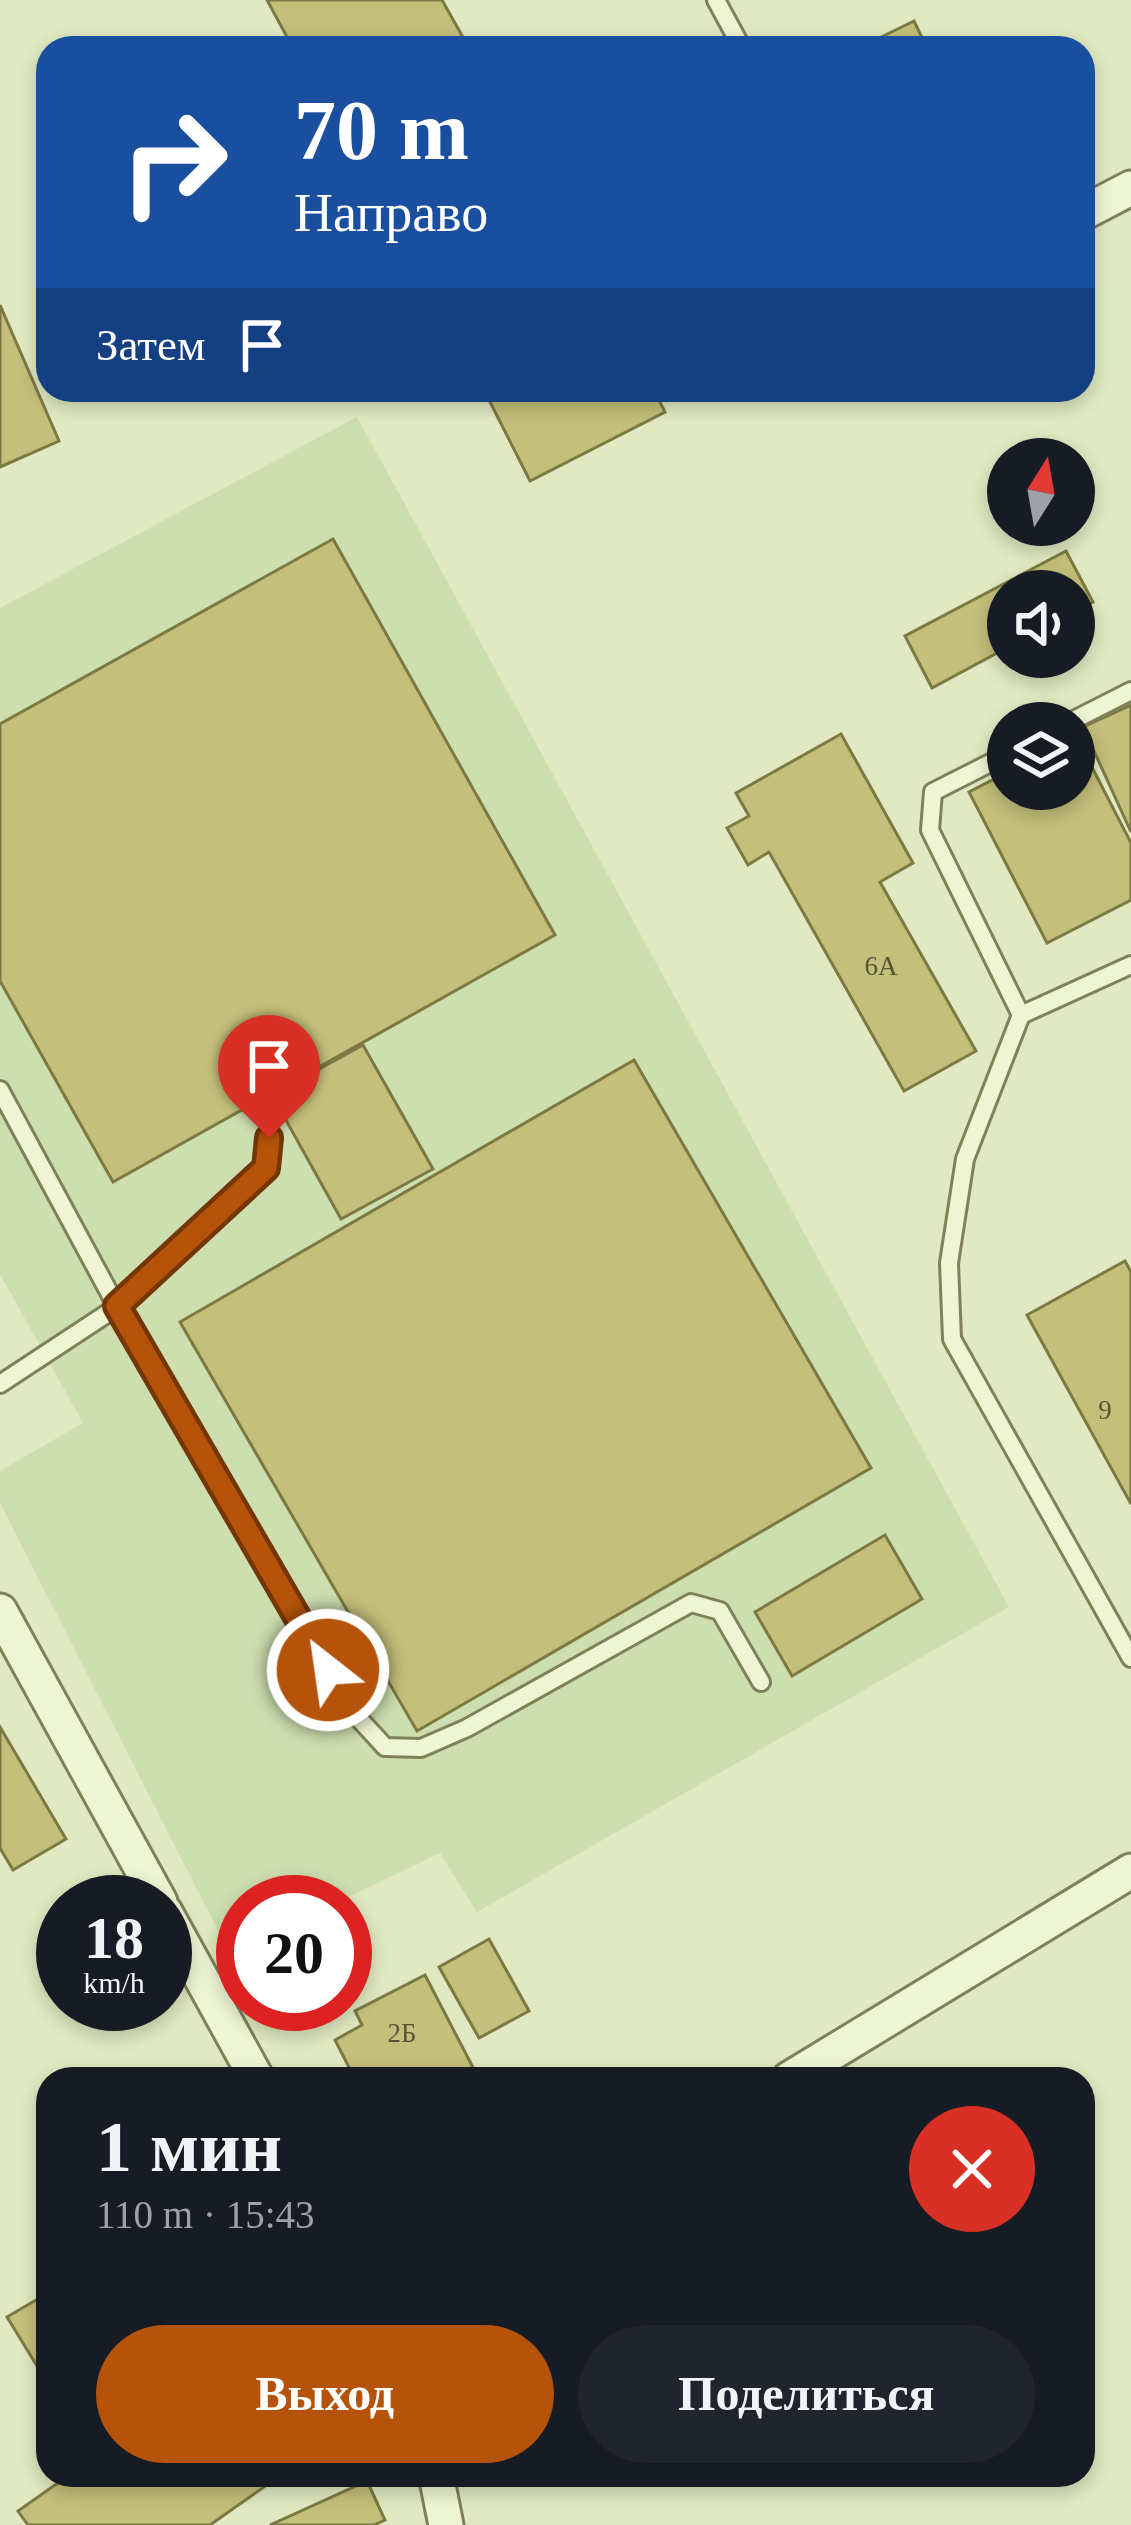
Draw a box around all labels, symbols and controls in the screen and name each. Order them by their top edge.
icon: right [96,84,252,240]
text: 70 m [294,84,469,177]
text: Направо [294,183,488,243]
icon: arrive [229,312,295,378]
text: Затем [96,320,205,370]
north arrow [987,438,1095,546]
map controls [987,438,1095,810]
button: sound [987,570,1095,678]
button: layers [987,702,1095,810]
house number: 6А [865,951,898,981]
pin [218,1015,320,1138]
icon: arrive [236,1033,302,1099]
house number: 9 [1098,1395,1112,1425]
position arrow [265,1607,391,1733]
speed limit sign: 20 [216,1875,372,2031]
text: 18 [84,1905,144,1971]
text: km/h [83,1966,145,1999]
house number: 2Б [387,2018,417,2048]
button: close [909,2106,1035,2232]
text: 1 мин [96,2107,282,2187]
text: 110 m · 15:43 [96,2193,314,2236]
button: Выход [96,2325,554,2463]
button: Поделиться [578,2325,1035,2463]

